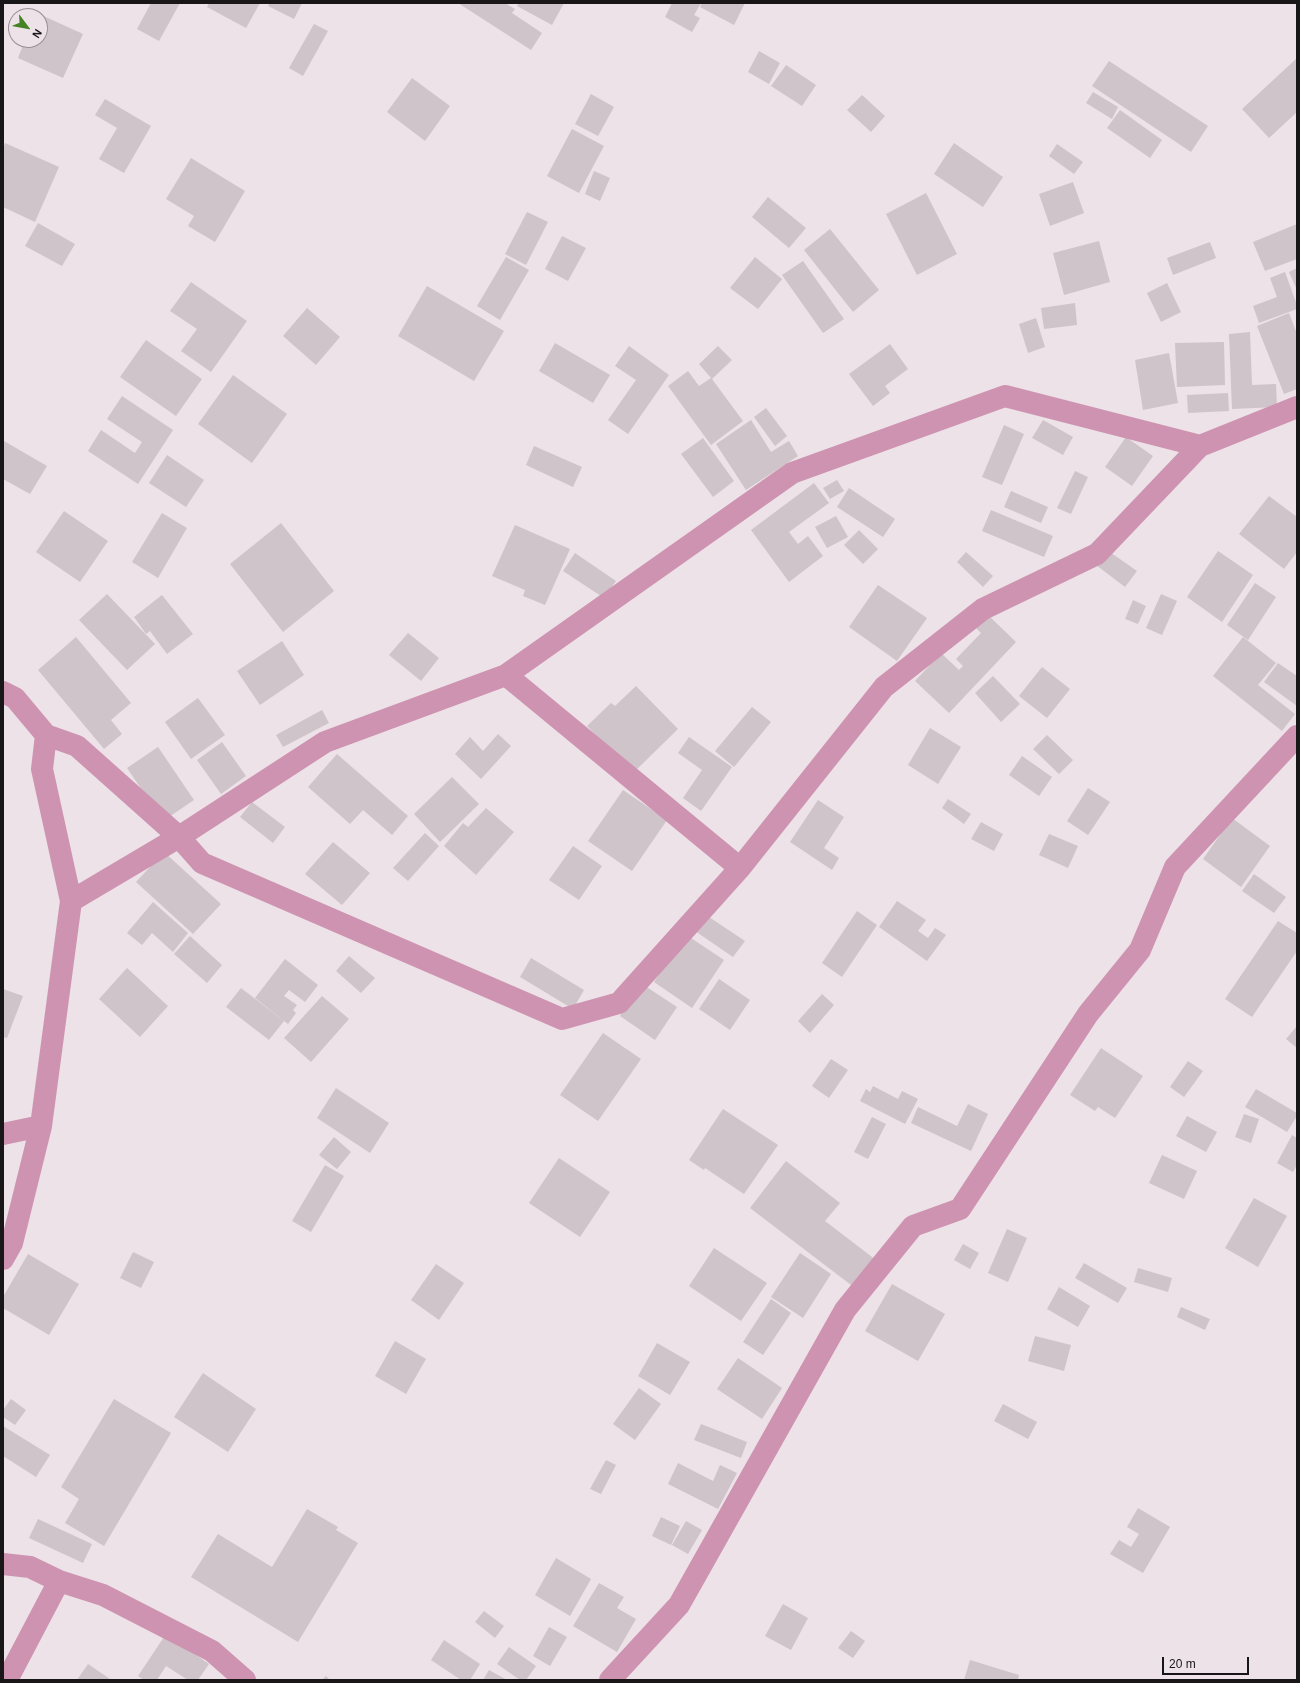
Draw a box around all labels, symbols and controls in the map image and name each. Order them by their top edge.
north arrow [8,8,48,48]
text: N [30,27,45,40]
scale bar [1164,1649,1251,1675]
text: 20 m [1169,1657,1196,1671]

